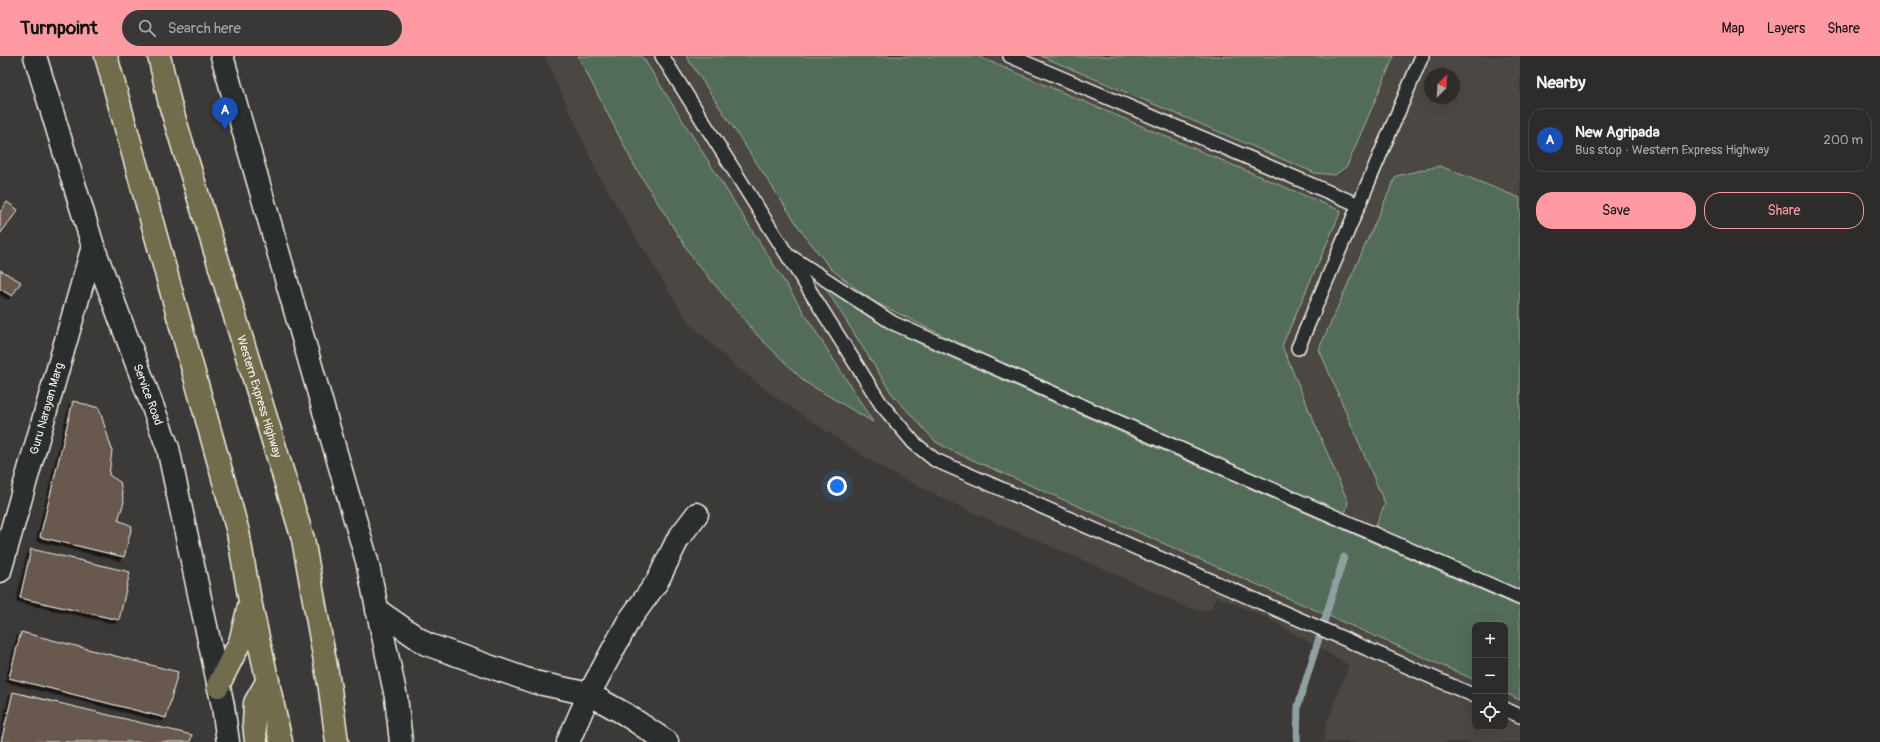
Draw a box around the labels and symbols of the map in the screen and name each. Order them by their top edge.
north arrow [1424,68,1460,104]
pin: A [212,97,238,130]
street label: Western Express Highway [233,334,285,459]
street label: Guru Narayan Marg [27,361,67,456]
street label: Service Road [129,362,166,427]
your location [827,476,847,496]

